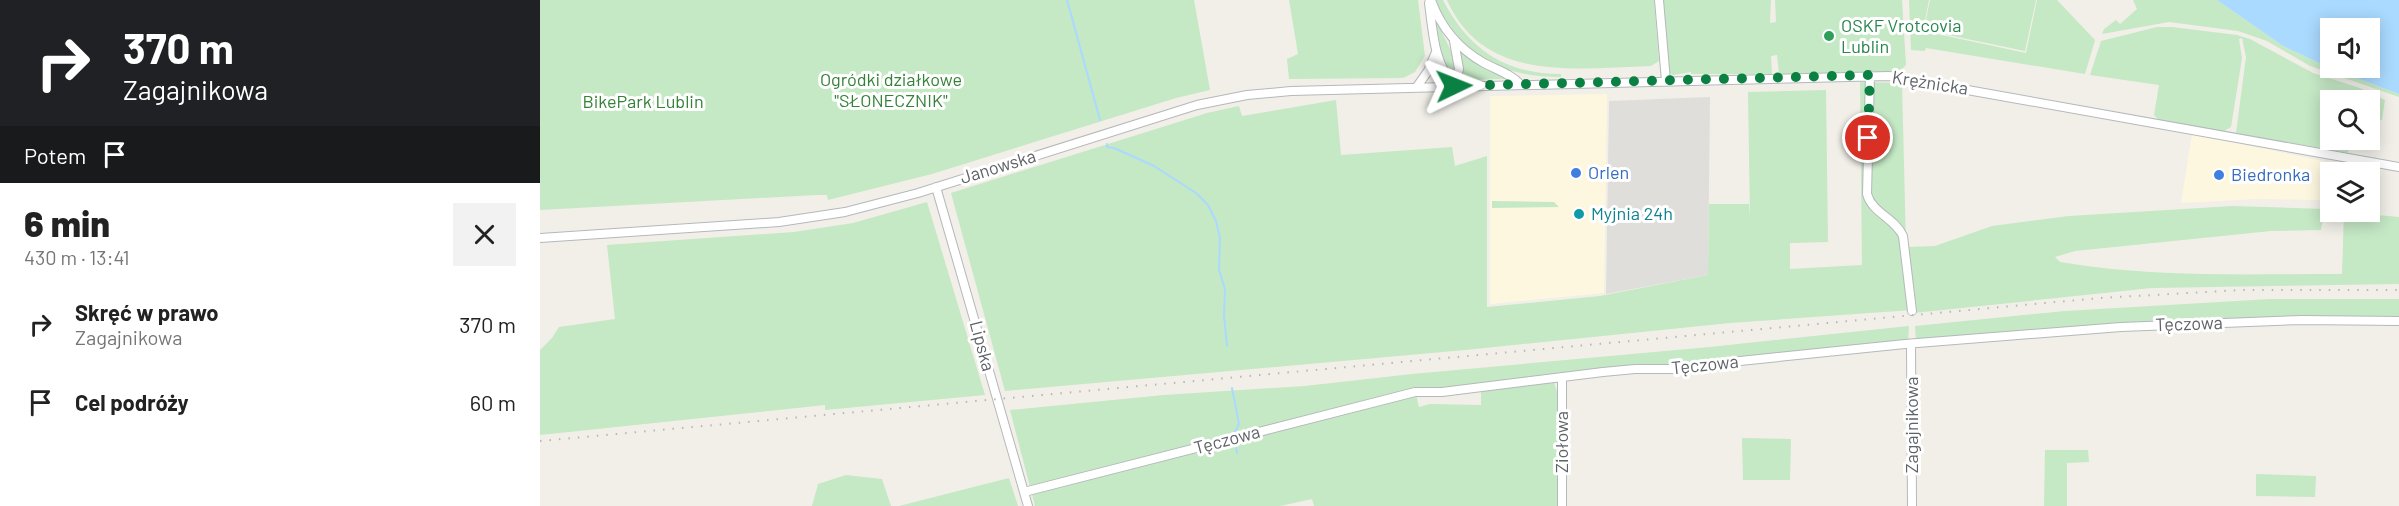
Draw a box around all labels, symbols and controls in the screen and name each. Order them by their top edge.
place label: OSKF Vrotcovia Lublin [1841,14,1962,57]
map controls [2320,18,2380,222]
button: sound [2320,18,2380,78]
text: 370 m [123,22,234,72]
icon: right [24,24,102,102]
marker: OSKF Vrotcovia Lublin [1822,29,1836,43]
position arrow [1422,54,1486,118]
street label: Krężnicka [1891,65,1970,99]
park label: Ogródki działkowe "SŁONECZNIK" [820,68,962,111]
text: Zagajnikowa [123,73,268,105]
park label: BikePark Lublin [582,90,704,112]
button: search [2320,90,2380,150]
pin [1842,112,1893,163]
icon: arrive [1851,121,1884,154]
icon: arrive [98,138,131,171]
text: Potem [24,142,86,168]
street label: Janowska [957,144,1038,188]
place label: Orlen [1588,161,1629,183]
button: layers [2320,162,2380,222]
place label: Biedronka [2231,163,2310,185]
marker: Orlen [1569,166,1583,180]
marker: Biedronka [2212,168,2226,182]
text: 6 min [24,201,110,244]
place label: Myjnia 24h [1591,202,1673,224]
button: close [453,203,516,266]
marker: Myjnia 24h [1572,207,1586,221]
text: 430 m · 13:41 [24,245,130,269]
text: Skręć w prawo [75,299,219,325]
icon: right [24,308,57,341]
text: 370 m [459,311,516,337]
street label: Tęczowa [2155,311,2223,335]
street label: Lipska [966,318,1000,373]
text: Zagajnikowa [75,325,182,349]
street label: Tęczowa [1670,350,1740,378]
street label: Zagajnikowa [1900,377,1922,473]
icon: arrive [24,386,57,419]
text: Cel podróży [75,389,189,415]
text: 60 m [470,389,516,415]
street label: Ziołowa [1550,411,1572,473]
street label: Tęczowa [1191,420,1262,458]

